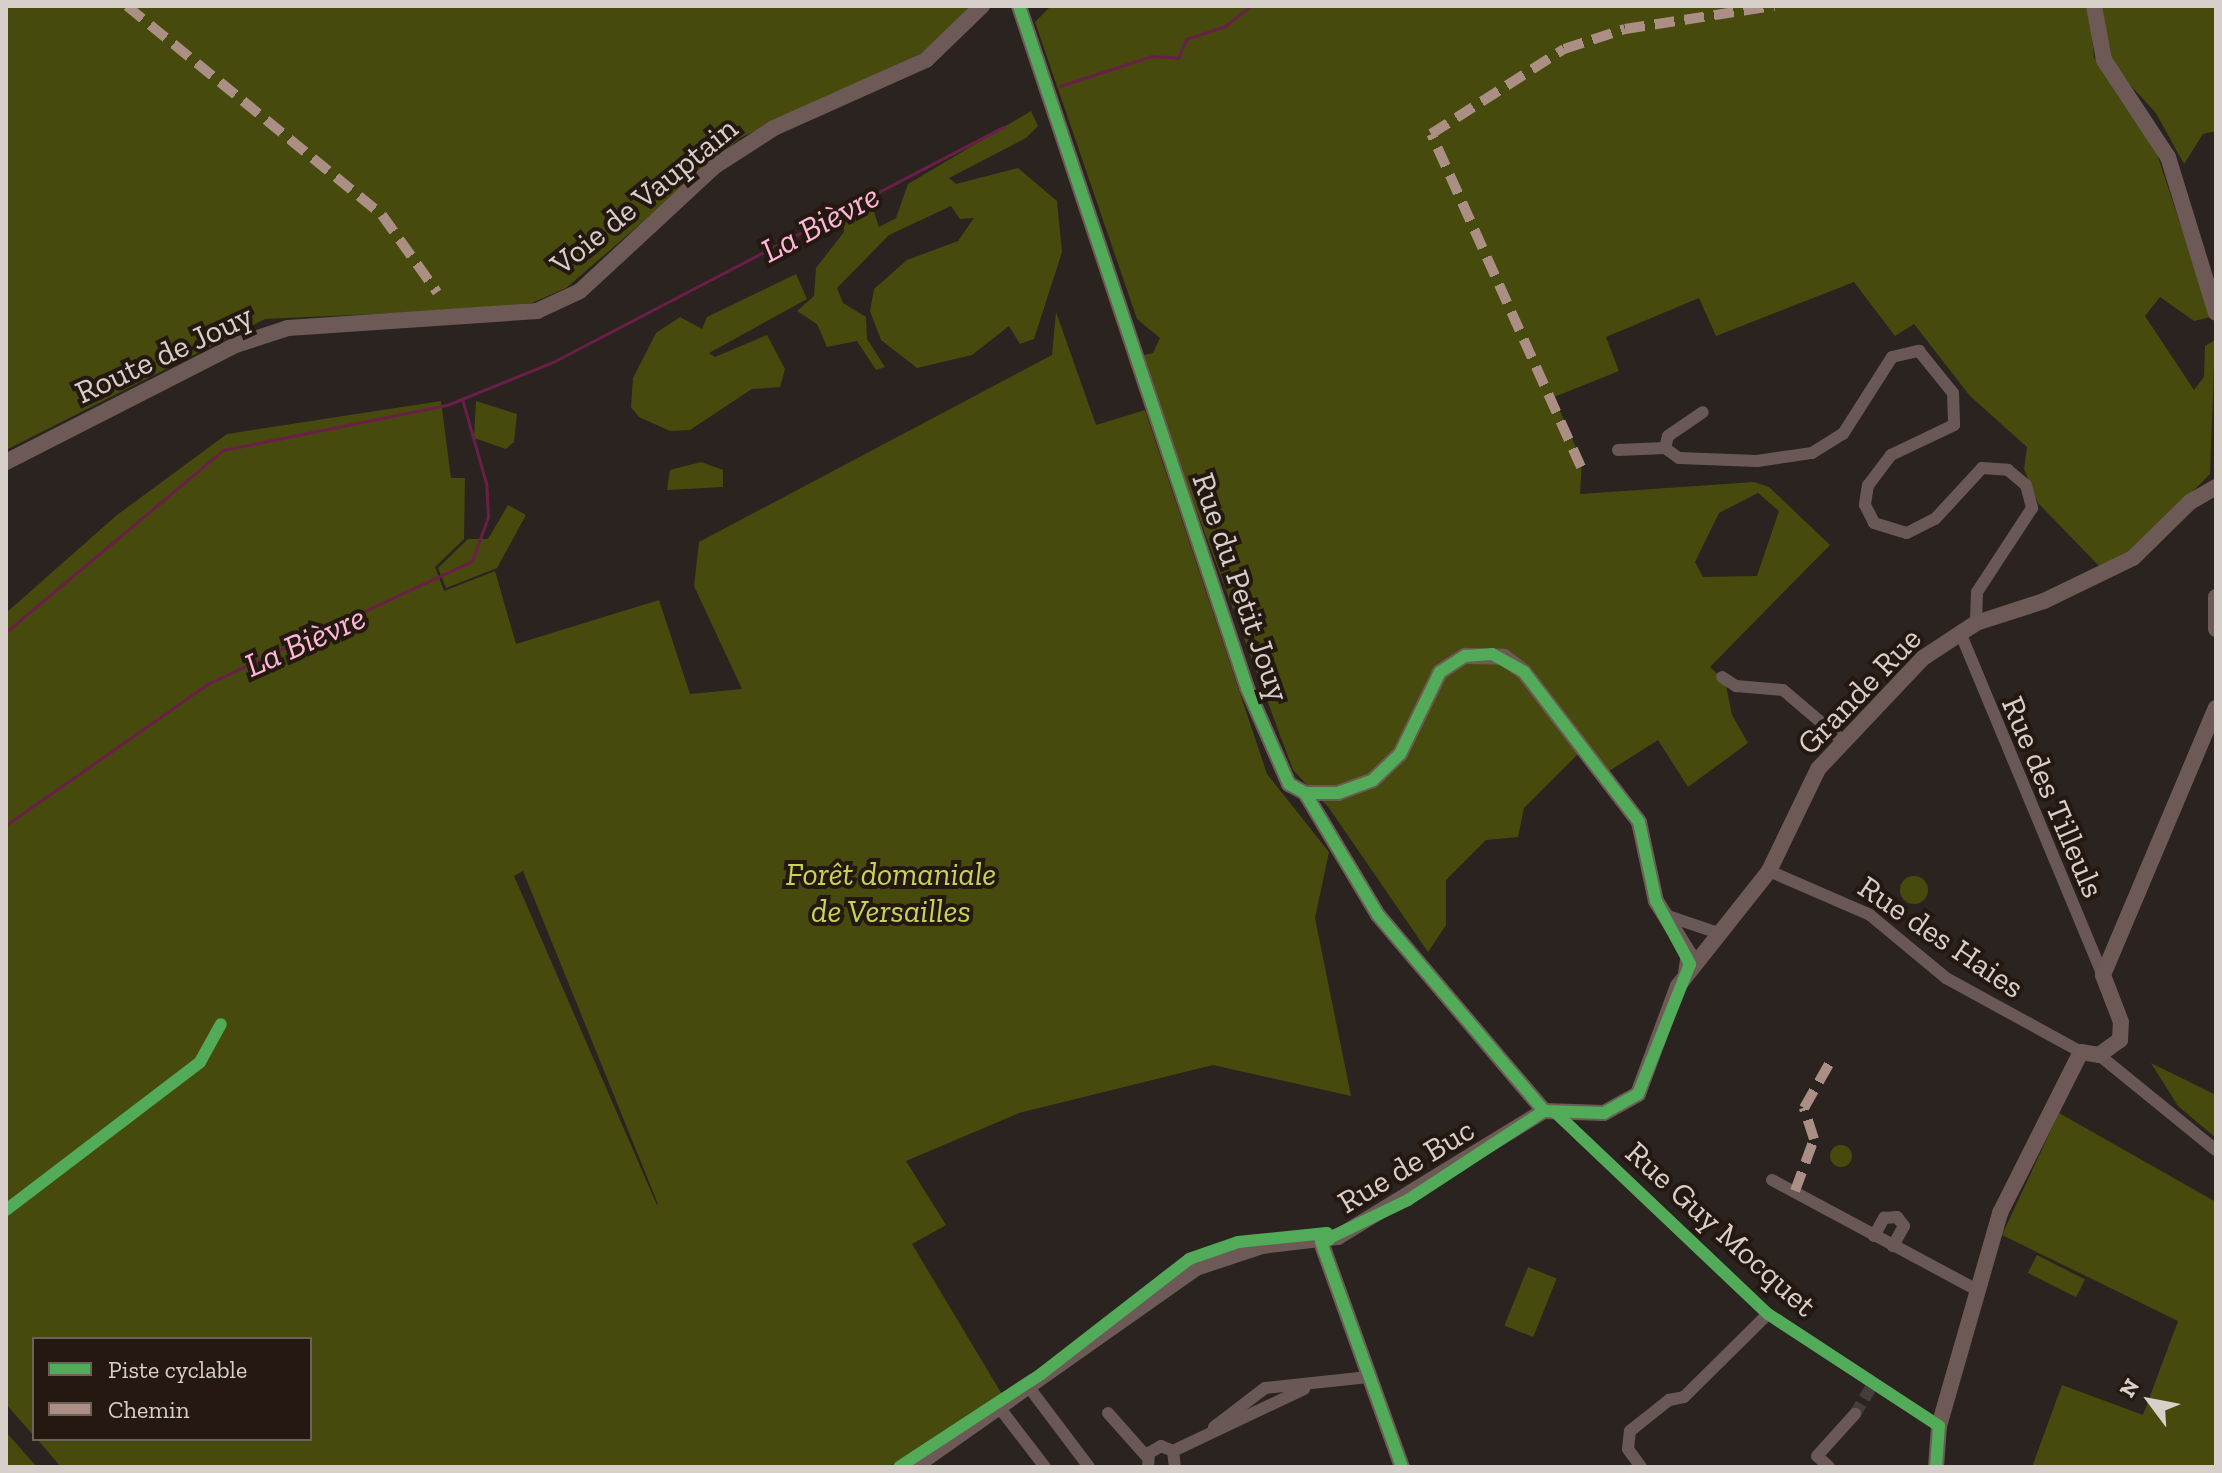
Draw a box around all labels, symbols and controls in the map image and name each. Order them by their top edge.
street label: Voie de Vauptain [542,109,746,283]
water label: La Bièvre [754,175,886,271]
street label: Route de Jouy [69,296,259,412]
street label: Rue du Petit Jouy [1184,468,1298,706]
water label: La Bièvre [238,596,372,686]
street label: Grande Rue [1789,619,1929,763]
street label: Rue des Tilleuls [1993,690,2113,904]
park label: Forêt domaniale de Versailles [786,856,996,931]
street label: Rue des Haies [1851,868,2031,1006]
street label: Rue de Buc [1331,1110,1481,1222]
street label: Rue Guy Mocquet [1618,1133,1824,1325]
legend [32,1337,312,1441]
text: Piste cyclable [108,1355,247,1384]
north arrow [2110,1361,2190,1441]
text: N [2113,1374,2145,1402]
text: Chemin [108,1395,189,1424]

